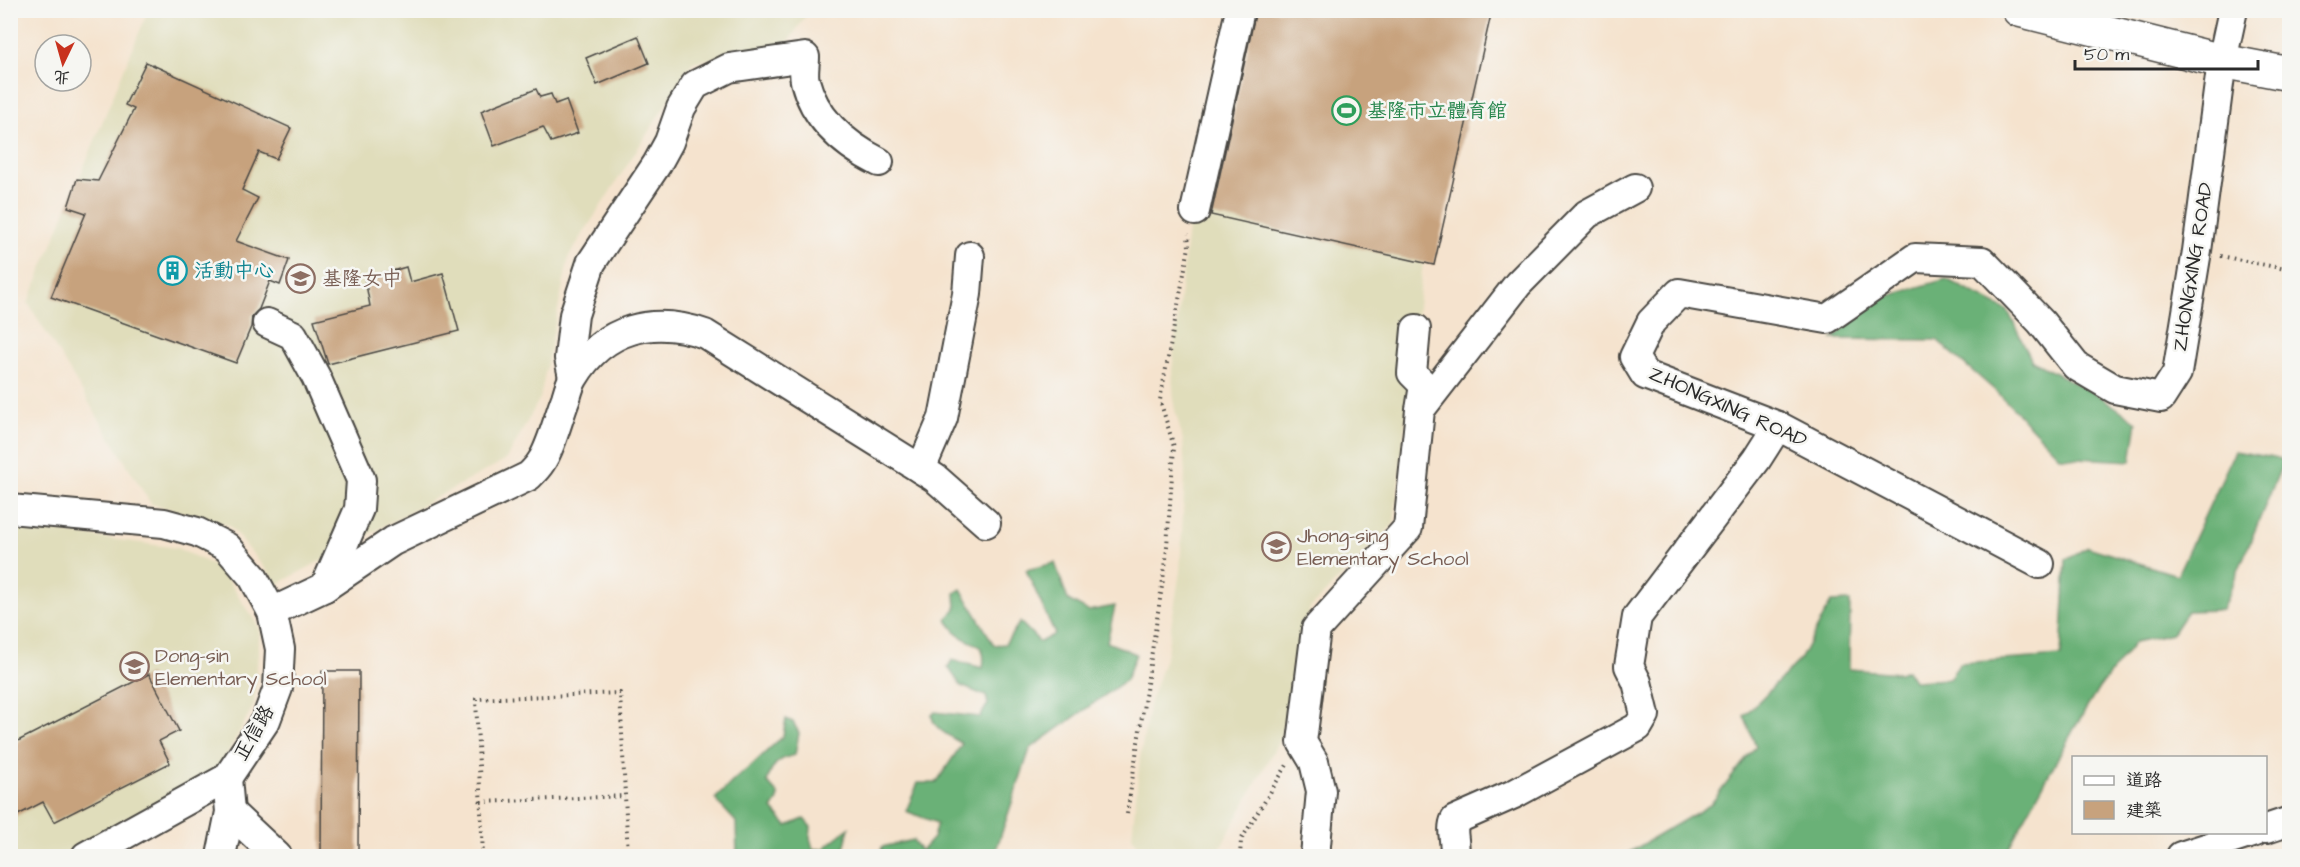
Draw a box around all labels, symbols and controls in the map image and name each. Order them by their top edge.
north arrow [33,33,93,93]
scale bar [2075,33,2258,71]
text: 50 m [2084,42,2129,67]
text: 北 [53,65,71,89]
sports icon: 基隆市立體育館 [1330,95,1362,127]
place label: 基隆市立體育館 [1367,97,1507,125]
street label: ZHONGXING ROAD [2166,181,2220,353]
building icon: 活動中心 [157,255,189,287]
place label: 活動中心 [194,257,274,285]
school or university icon: 基隆女中 [285,263,317,295]
place label: 基隆女中 [322,265,402,293]
street label: ZHONGXING ROAD [1644,360,1812,454]
place label: Jhong-sing Elementary School [1297,522,1469,574]
school or university icon: Jhong-sing Elementary School [1260,531,1292,563]
place label: Dong-sin Elementary School [155,642,327,694]
school or university icon: Dong-sin Elementary School [118,651,150,683]
street label: 正信路 [227,699,282,766]
legend [2072,756,2267,834]
text: 道路 [2126,768,2162,793]
text: 建築 [2126,798,2162,823]

